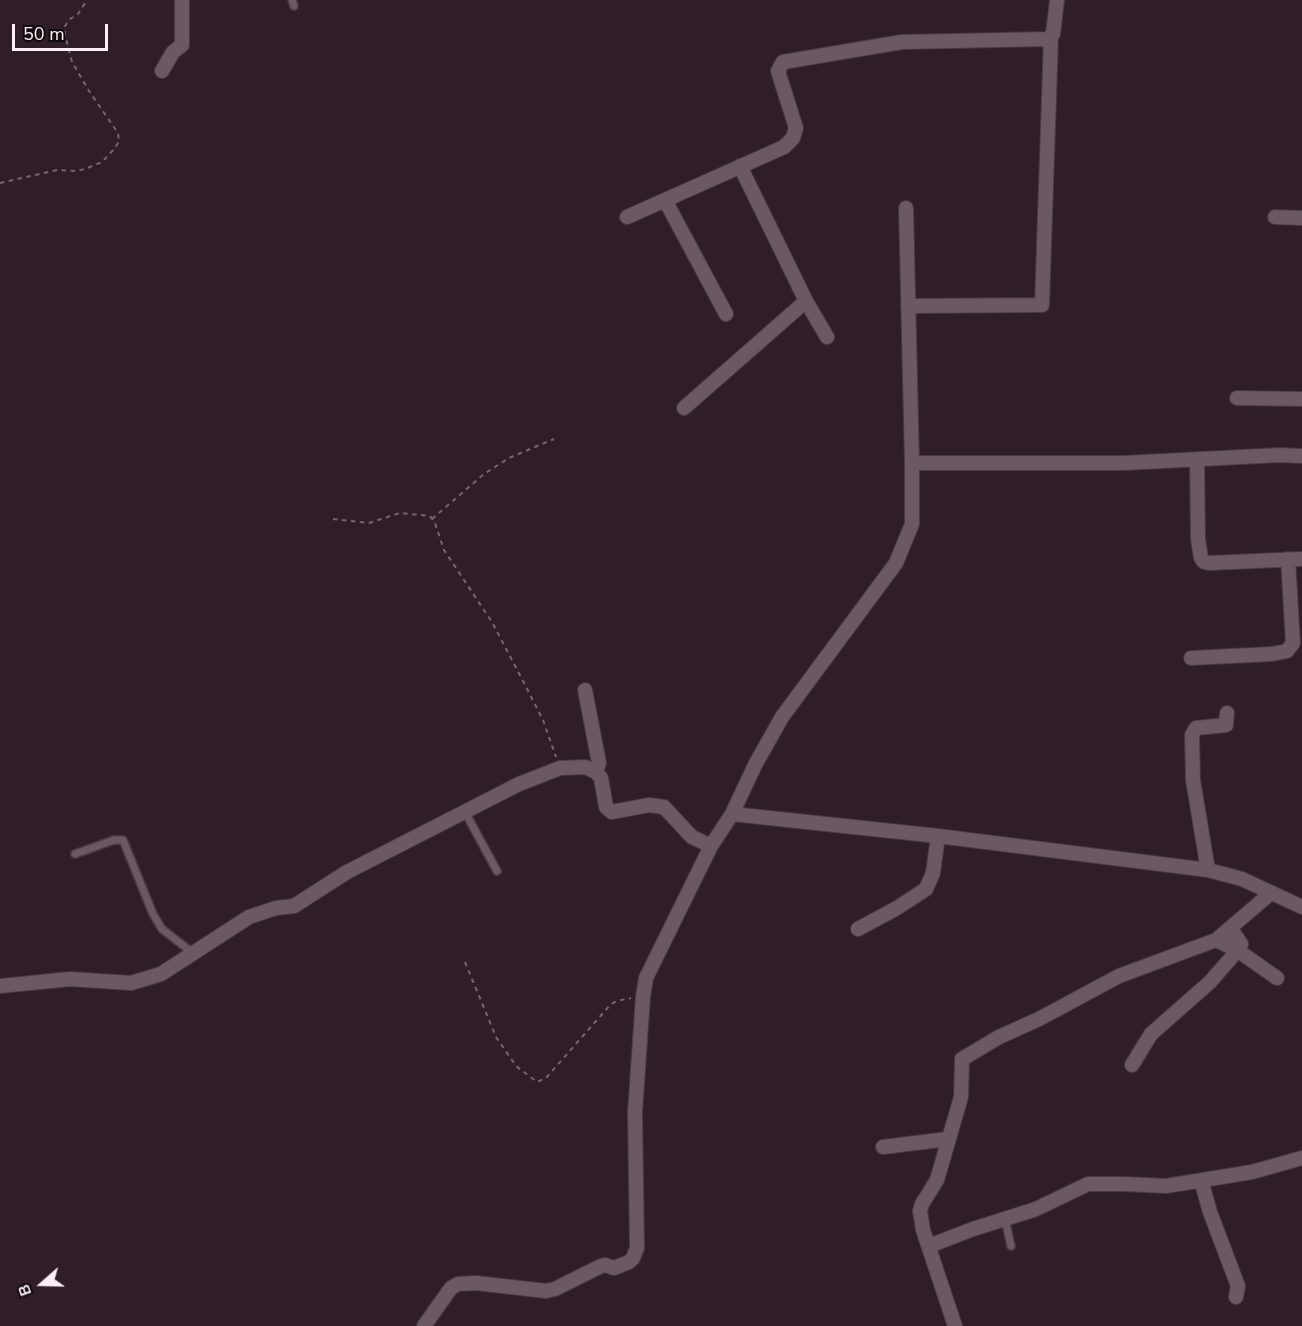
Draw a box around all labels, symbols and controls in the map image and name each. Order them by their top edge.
scale bar [15,12,111,50]
text: 50 m [23,22,65,46]
north arrow [12,1254,72,1314]
text: B [13,1281,37,1299]

